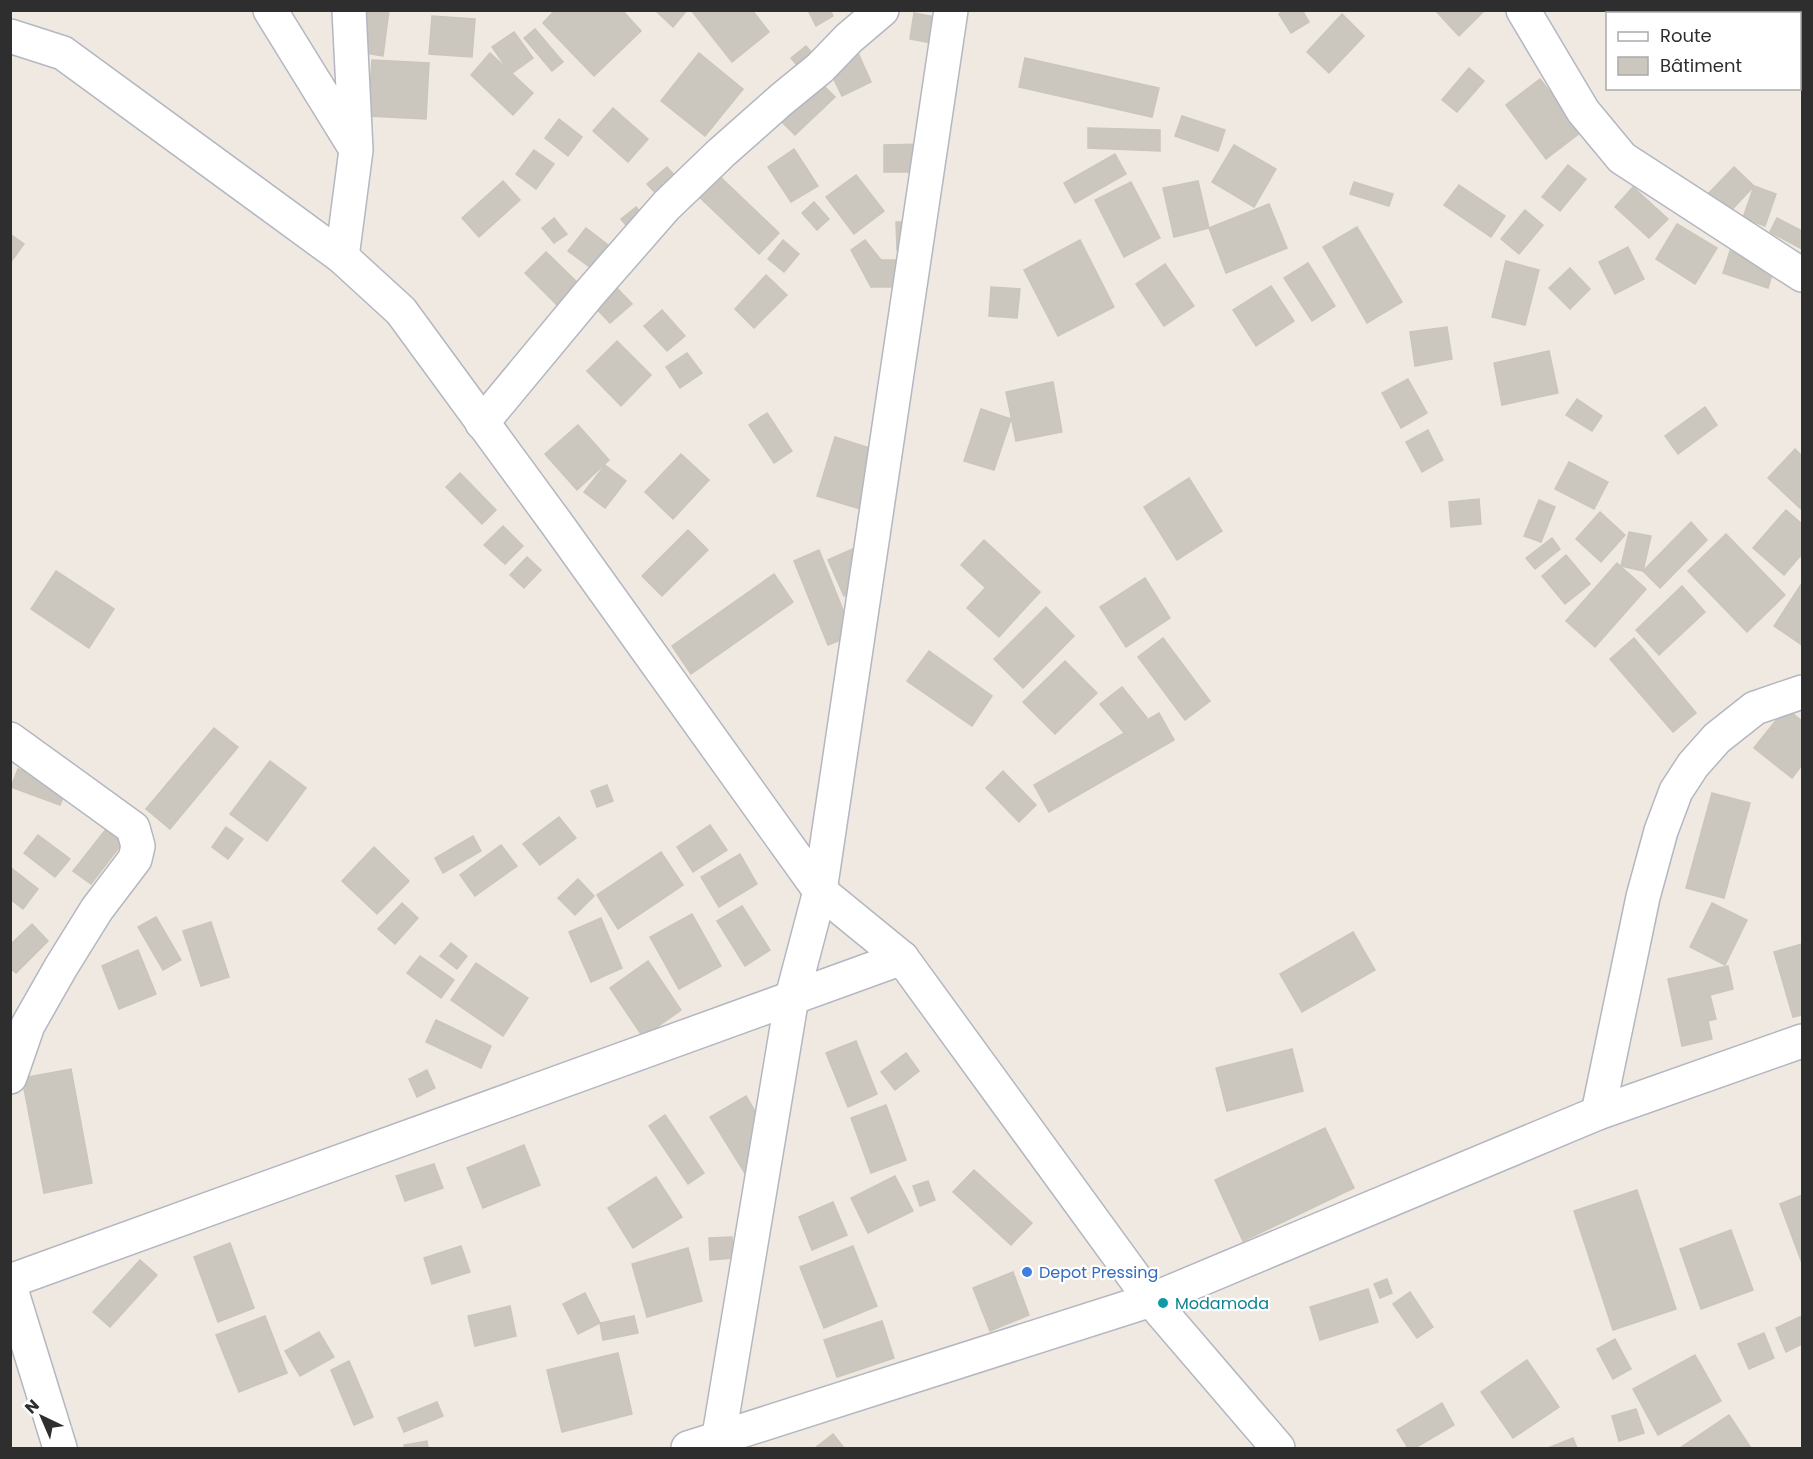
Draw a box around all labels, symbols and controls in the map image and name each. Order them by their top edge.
legend [1606,12,1801,90]
text: Route [1660,23,1712,48]
text: Bâtiment [1660,53,1742,78]
place label: Depot Pressing [1039,1261,1158,1284]
marker: Depot Pressing [1020,1265,1034,1279]
place label: Modamoda [1175,1292,1269,1315]
marker: Modamoda [1156,1296,1170,1310]
north arrow [12,1387,72,1447]
text: N [20,1394,44,1419]

